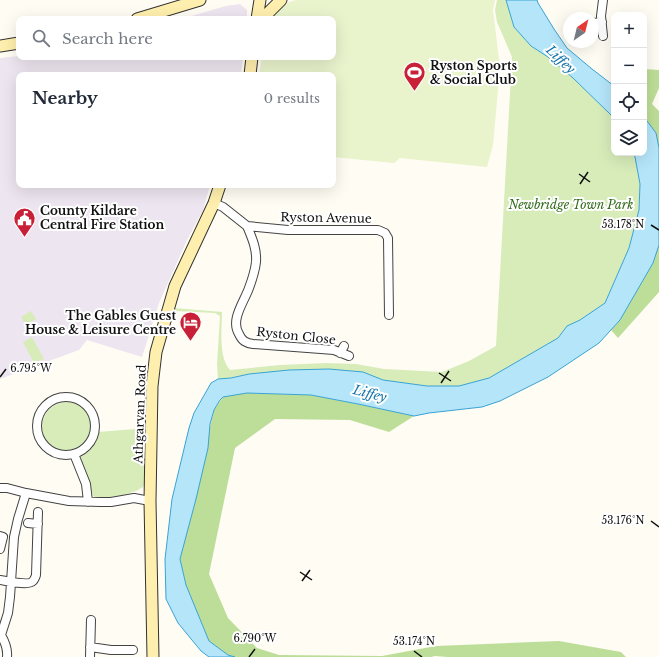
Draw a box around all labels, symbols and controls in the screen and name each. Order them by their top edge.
north arrow [563,12,599,48]
map controls [611,12,647,156]
button: + [611,12,647,48]
search box [16,16,336,60]
icon: search [30,27,52,49]
text: Search here [62,29,153,48]
water label: Liffey [542,41,579,77]
button: − [611,48,647,84]
place label: Ryston Sports & Social Club [430,58,518,87]
sports icon: Ryston Sports & Social Club [402,60,428,93]
button: locate [611,84,647,120]
text: Nearby [32,88,98,109]
text: 0 results [264,90,320,107]
button: layers [611,120,647,156]
park label: Newbridge Town Park [508,197,633,212]
place label: County Kildare Central Fire Station [40,203,164,232]
public building icon: County Kildare Central Fire Station [11,205,37,238]
street label: Ryston Avenue [280,209,372,226]
text: 53.178°N [602,218,644,231]
place label: The Gables Guest House & Leisure Centre [25,308,176,337]
hotel icon: The Gables Guest House & Leisure Centre [178,310,204,343]
street label: Ryston Close [256,324,337,347]
text: 6.795°W [10,362,52,375]
street label: Athgarvan Road [130,364,149,465]
water label: Liffey [350,381,389,406]
text: 53.176°N [602,514,644,527]
text: 6.790°W [234,632,277,645]
text: 53.174°N [393,635,435,648]

